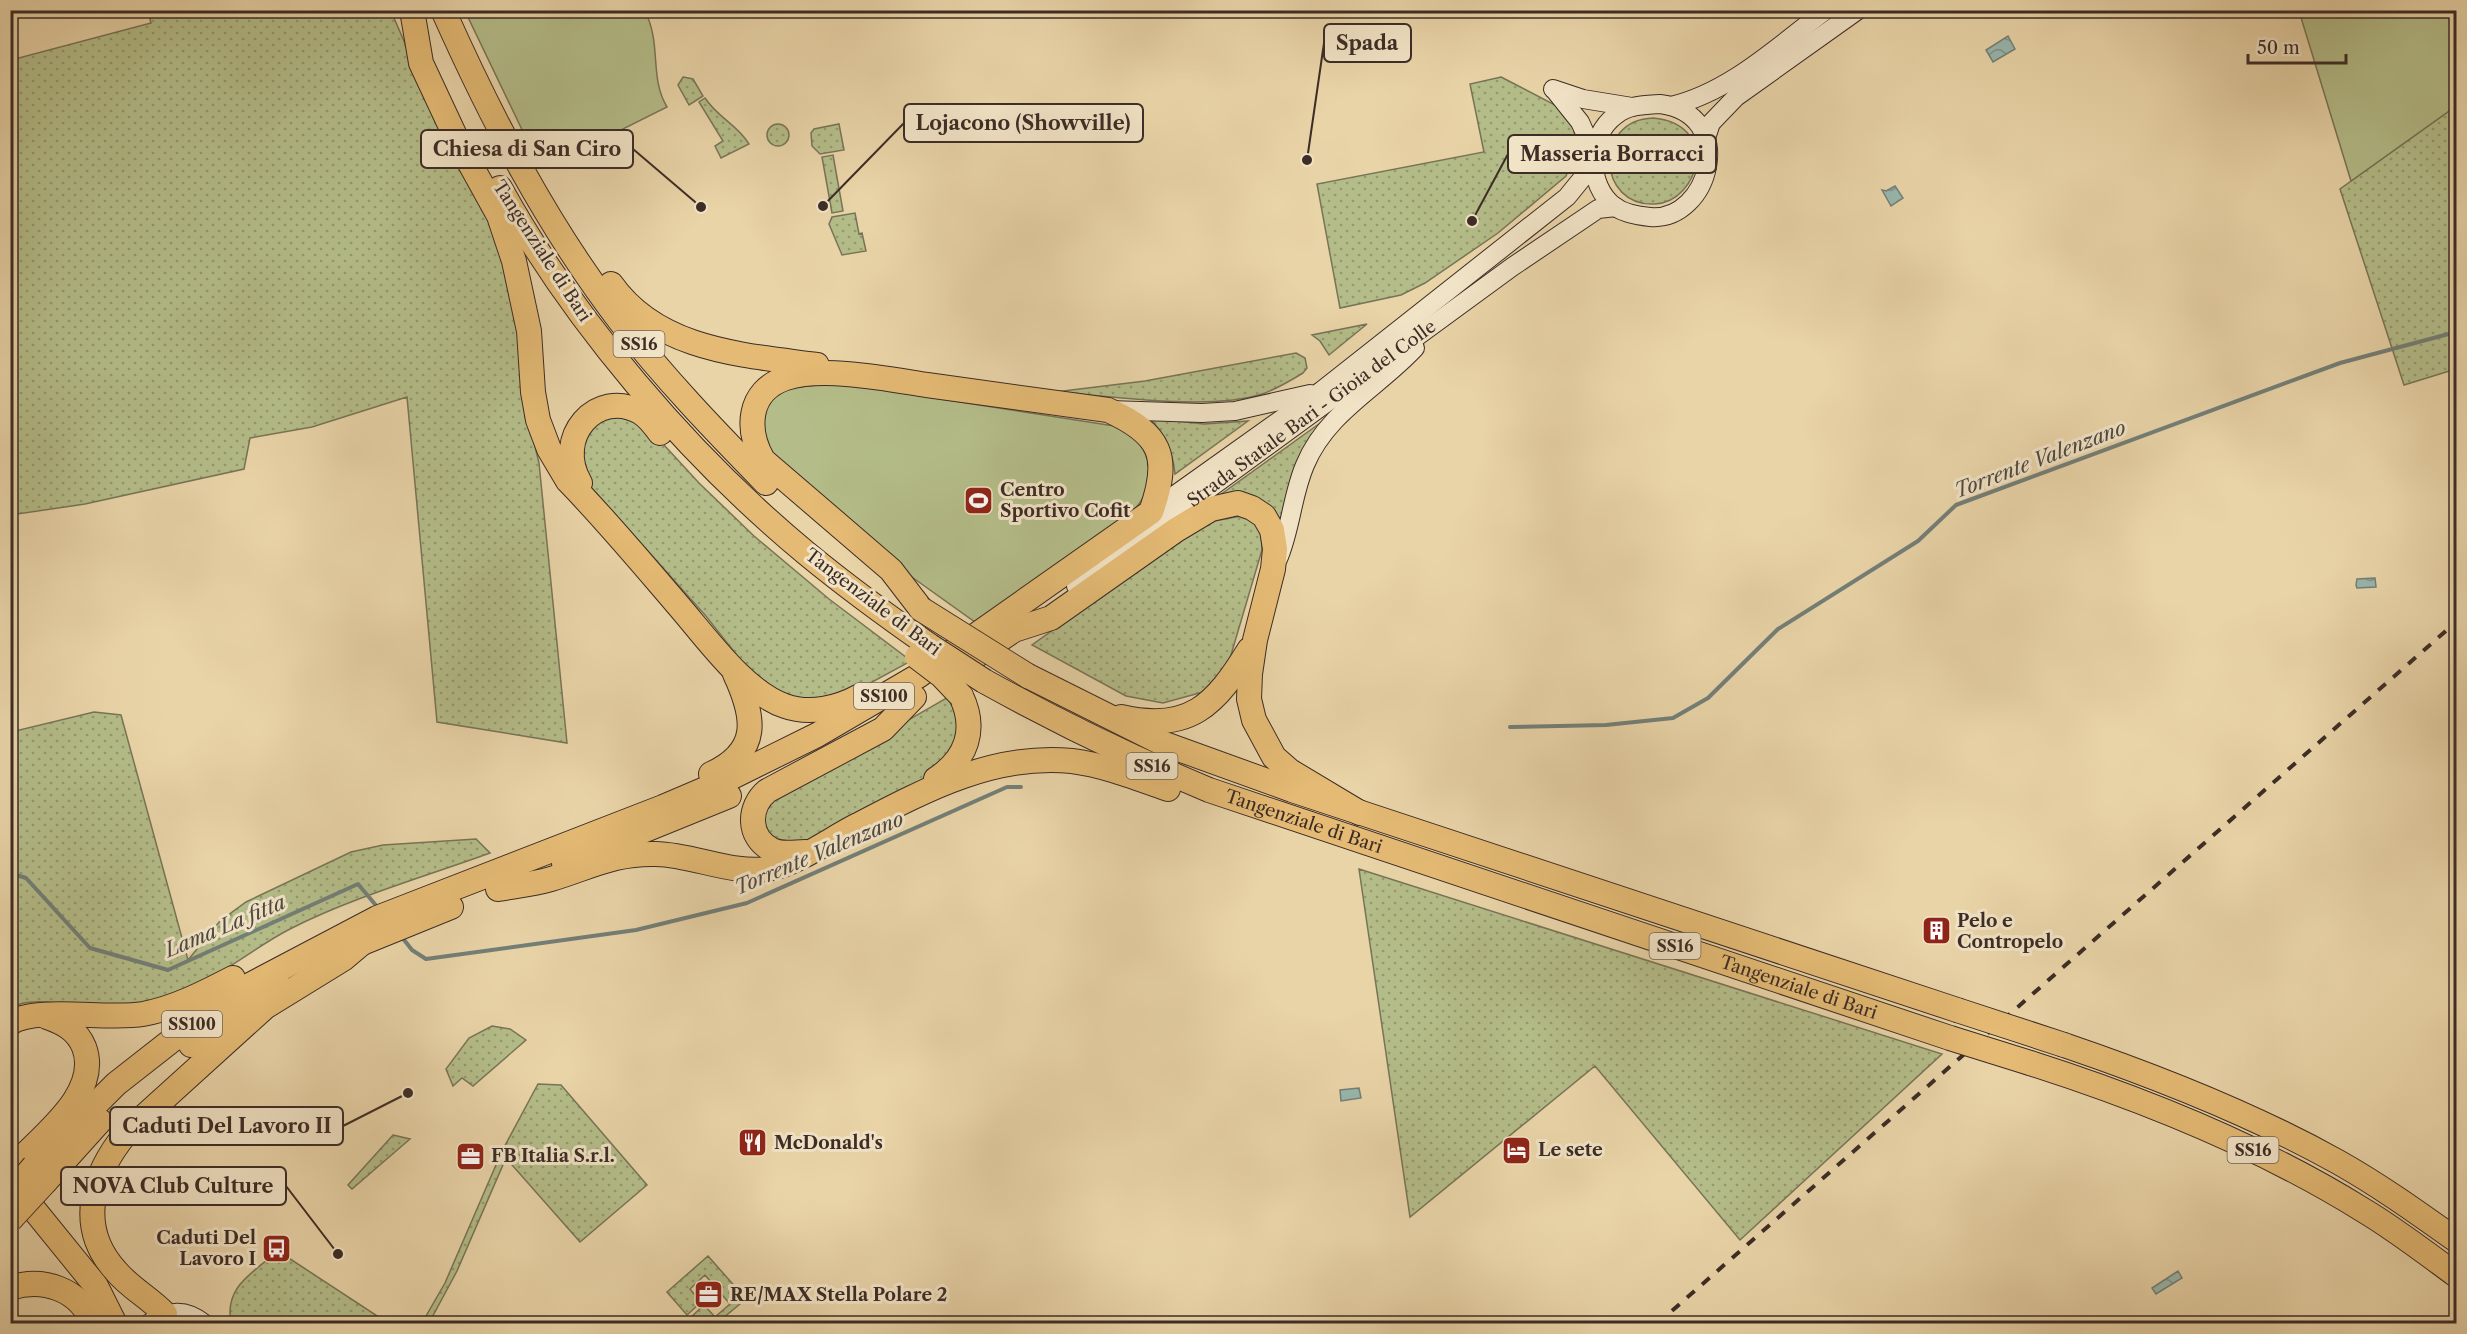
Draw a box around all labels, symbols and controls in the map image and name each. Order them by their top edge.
callout: Spada [1324,24,1411,62]
scale bar [2248,27,2346,65]
text: Spada [1336,31,1399,55]
text: 50 m [2257,37,2300,59]
callout: Lojacono (Showville) [904,104,1143,142]
text: Lojacono (Showville) [916,111,1130,135]
callout: Chiesa di San Ciro [421,130,633,168]
callout: Masseria Borracci [1508,135,1716,173]
text: Chiesa di San Ciro [433,137,621,161]
text: Masseria Borracci [1520,142,1704,166]
street label: Tangenziale di Bari [488,176,596,326]
street label: Strada Statale Bari - Gioia del Colle [1183,315,1440,512]
road number: SS16 [614,331,664,357]
water label: Torrente Valenzano [1951,415,2129,503]
place label: Centro Sportivo Cofit [1000,479,1131,522]
sports icon: Centro Sportivo Cofit [963,484,995,516]
street label: Tangenziale di Bari [801,544,946,660]
road number: SS100 [854,683,914,709]
road number: SS16 [1126,753,1178,779]
street label: Tangenziale di Bari [1222,785,1386,858]
water label: Torrente Valenzano [731,807,907,899]
water label: Lama La fitta [159,890,289,963]
place label: Pelo e Contropelo [1957,910,2063,953]
building icon: Pelo e Contropelo [1920,915,1952,947]
road number: SS16 [1650,933,1700,959]
street label: Tangenziale di Bari [1717,951,1881,1024]
road number: SS100 [162,1011,222,1037]
callout: Caduti Del Lavoro II [110,1107,343,1145]
text: Caduti Del Lavoro II [122,1114,332,1138]
restaurant icon: McDonald's [737,1127,769,1159]
place label: McDonald's [774,1132,883,1154]
hotel icon: Le sete [1501,1134,1533,1166]
road number: SS16 [2228,1137,2278,1163]
place label: Le sete [1538,1139,1603,1161]
office icon: FB Italia S.r.l. [454,1140,486,1172]
place label: FB Italia S.r.l. [491,1145,615,1167]
callout: NOVA Club Culture [61,1167,286,1205]
text: NOVA Club Culture [73,1174,273,1198]
place label: Caduti Del Lavoro I [156,1227,256,1270]
bus stop icon: Caduti Del Lavoro I [261,1232,293,1264]
office icon: RE/MAX Stella Polare 2 [693,1279,725,1311]
place label: RE/MAX Stella Polare 2 [730,1284,947,1306]

